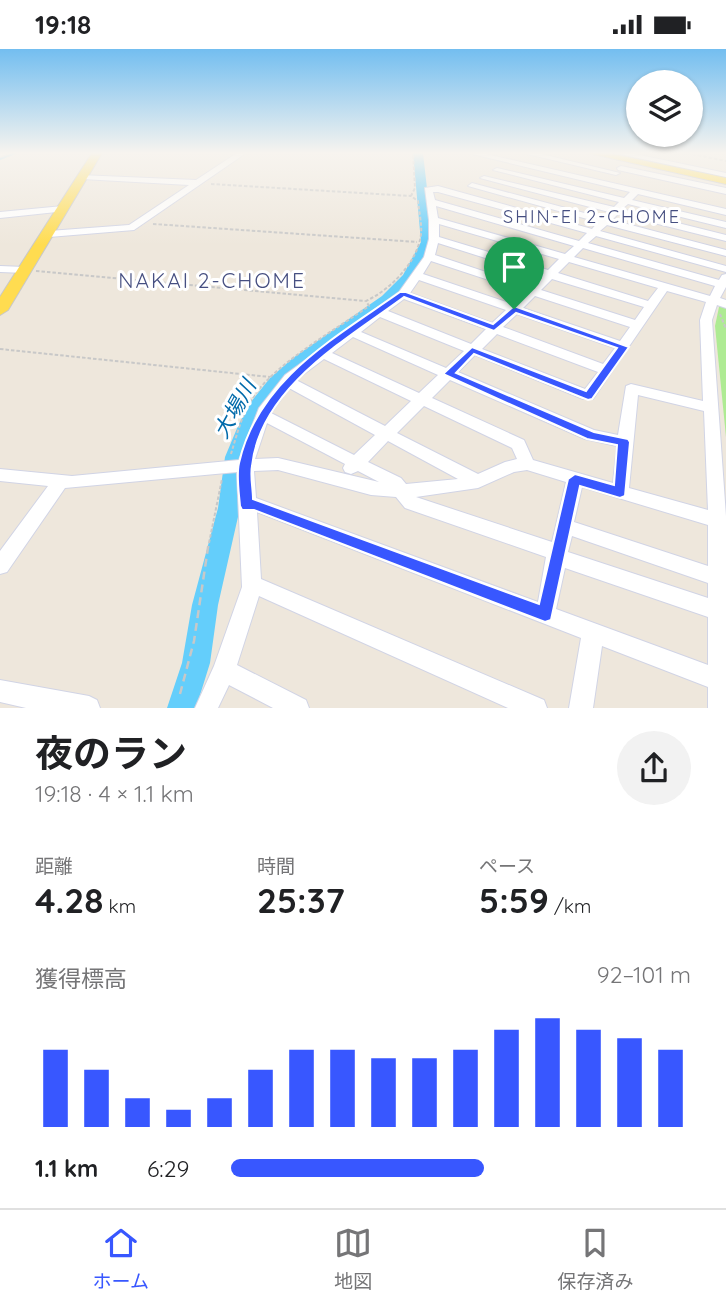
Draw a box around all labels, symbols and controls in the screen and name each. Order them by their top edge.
text: 19:18 [35,8,91,41]
map controls [626,70,703,147]
button: layers [626,70,703,147]
district label: SHIN-EI 2-CHOME [503,205,681,228]
pin [484,237,544,309]
icon: arrive [495,248,533,286]
district label: NAKAI 2-CHOME [118,267,306,293]
water label: 大場川 [207,373,262,442]
text: 夜のラン [35,729,187,777]
button: share [617,731,691,805]
text: 19:18 · 4 × 1.1 km [35,779,194,808]
text: 距離 [35,854,73,878]
text: 時間 [257,854,295,878]
text: ペース [479,854,535,878]
text: 4.28 [35,878,103,922]
text: 25:37 [257,878,345,922]
text: 5:59 [479,878,549,922]
text: km [103,894,136,918]
text: /km [549,894,591,918]
text: 92–101 m [597,960,691,989]
text: 獲得標高 [35,964,127,993]
text: 1.1 km [35,1154,98,1183]
text: 6:29 [147,1154,189,1183]
tab: ホーム [93,1224,149,1293]
tab: 地図 [334,1224,372,1293]
tab: 保存済み [557,1224,633,1293]

